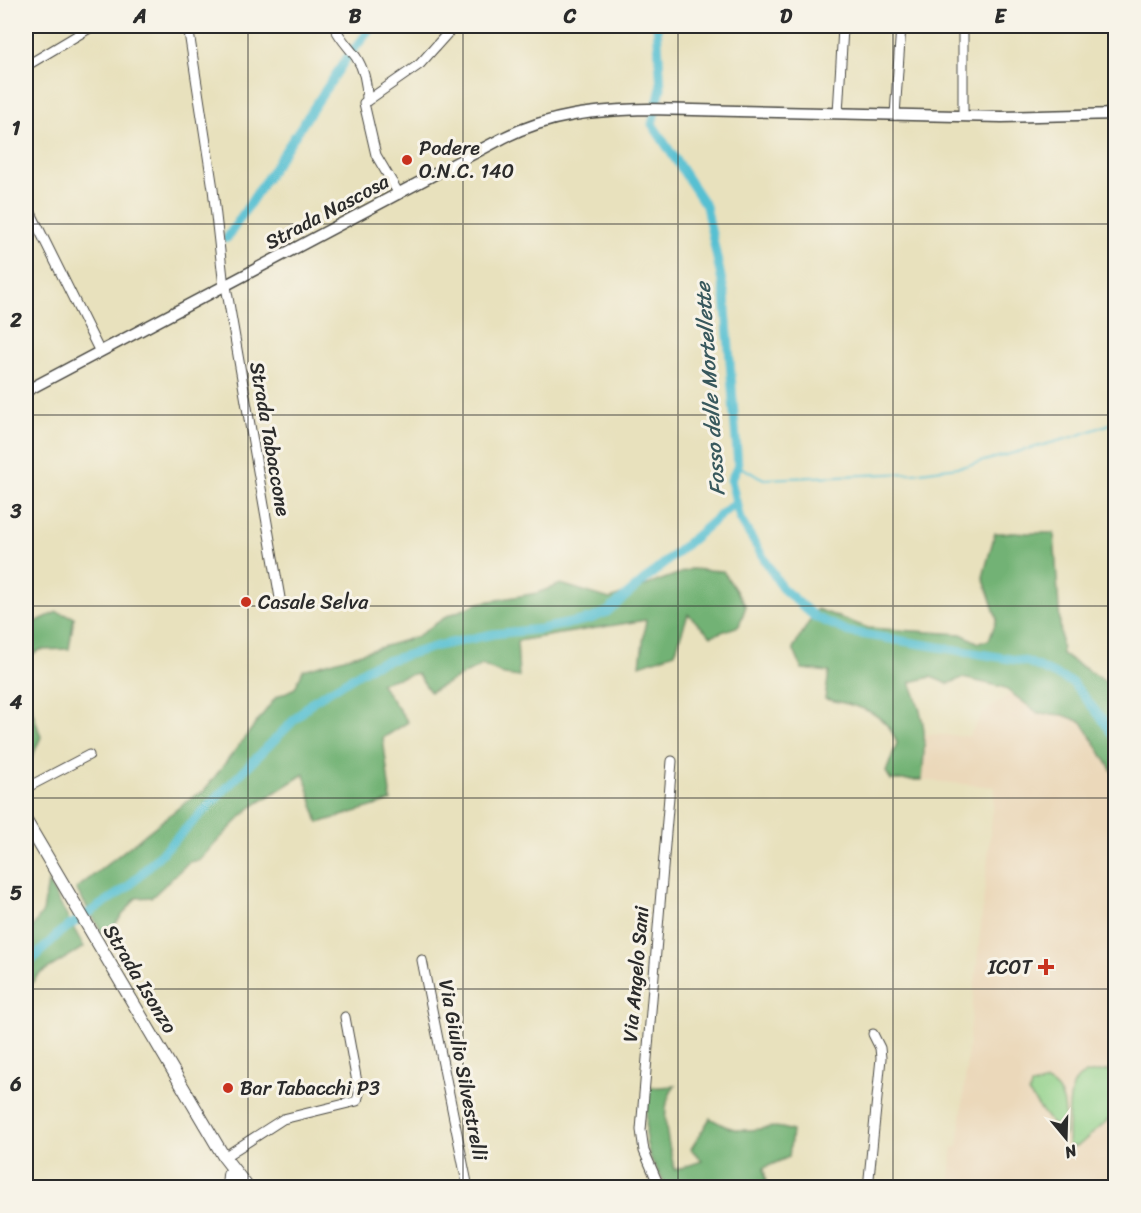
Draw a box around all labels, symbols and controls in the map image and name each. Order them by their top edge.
text: A [132,0,147,34]
text: B [349,0,362,34]
text: C [563,0,577,34]
text: D [780,0,793,34]
text: E [994,0,1007,34]
text: 1 [12,111,21,146]
place label: Podere O.N.C. 140 [419,131,514,189]
marker: Podere O.N.C. 140 [400,153,414,167]
street label: Strada Nascosa [258,164,396,260]
water label: Fosso delle Mortellette [683,279,736,497]
text: 2 [9,303,22,338]
street label: Strada Tabaccone [239,359,301,519]
text: 3 [10,494,22,529]
place label: Casale Selva [258,585,369,620]
marker: Casale Selva [239,595,253,609]
text: 4 [9,685,23,720]
text: 5 [10,876,22,911]
street label: Via Angelo Sani [613,904,659,1043]
street label: Strada Isonzo [93,917,187,1041]
place label: ICOT [987,950,1033,985]
marker: ICOT [1037,958,1055,976]
street label: Via Giulio Silvestrelli [428,976,498,1165]
text: 6 [9,1067,22,1102]
place label: Bar Tabacchi P3 [240,1071,380,1106]
marker: Bar Tabacchi P3 [221,1081,235,1095]
north arrow [1036,1108,1096,1168]
text: N [1060,1136,1082,1168]

